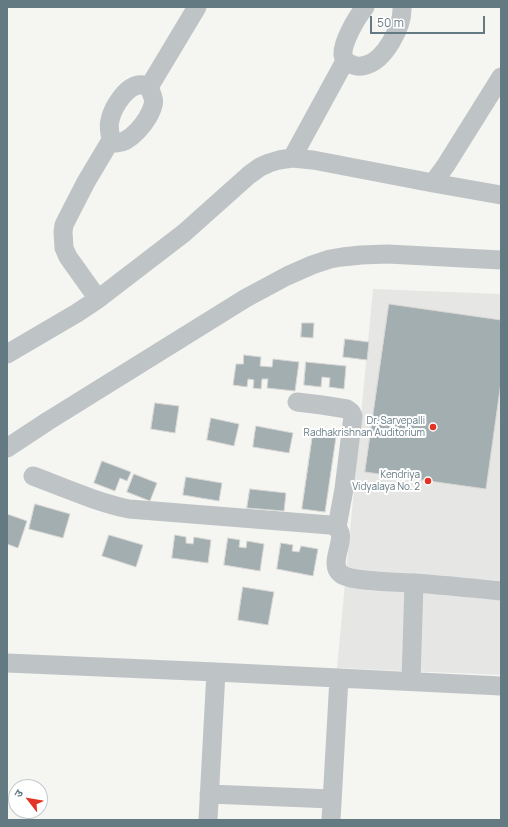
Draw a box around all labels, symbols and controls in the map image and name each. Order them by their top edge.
scale bar [372,8,487,34]
text: 50 m [377,14,404,31]
place label: Dr. Sarvepalli Radhakrishnan Auditorium [304,415,425,438]
marker: Dr. Sarvepalli Radhakrishnan Auditorium [428,422,438,432]
place label: Kendriya Vidyalaya No. 2 [352,469,420,492]
marker: Kendriya Vidyalaya No. 2 [423,476,433,486]
north arrow [8,779,48,819]
text: उ [10,786,26,800]

